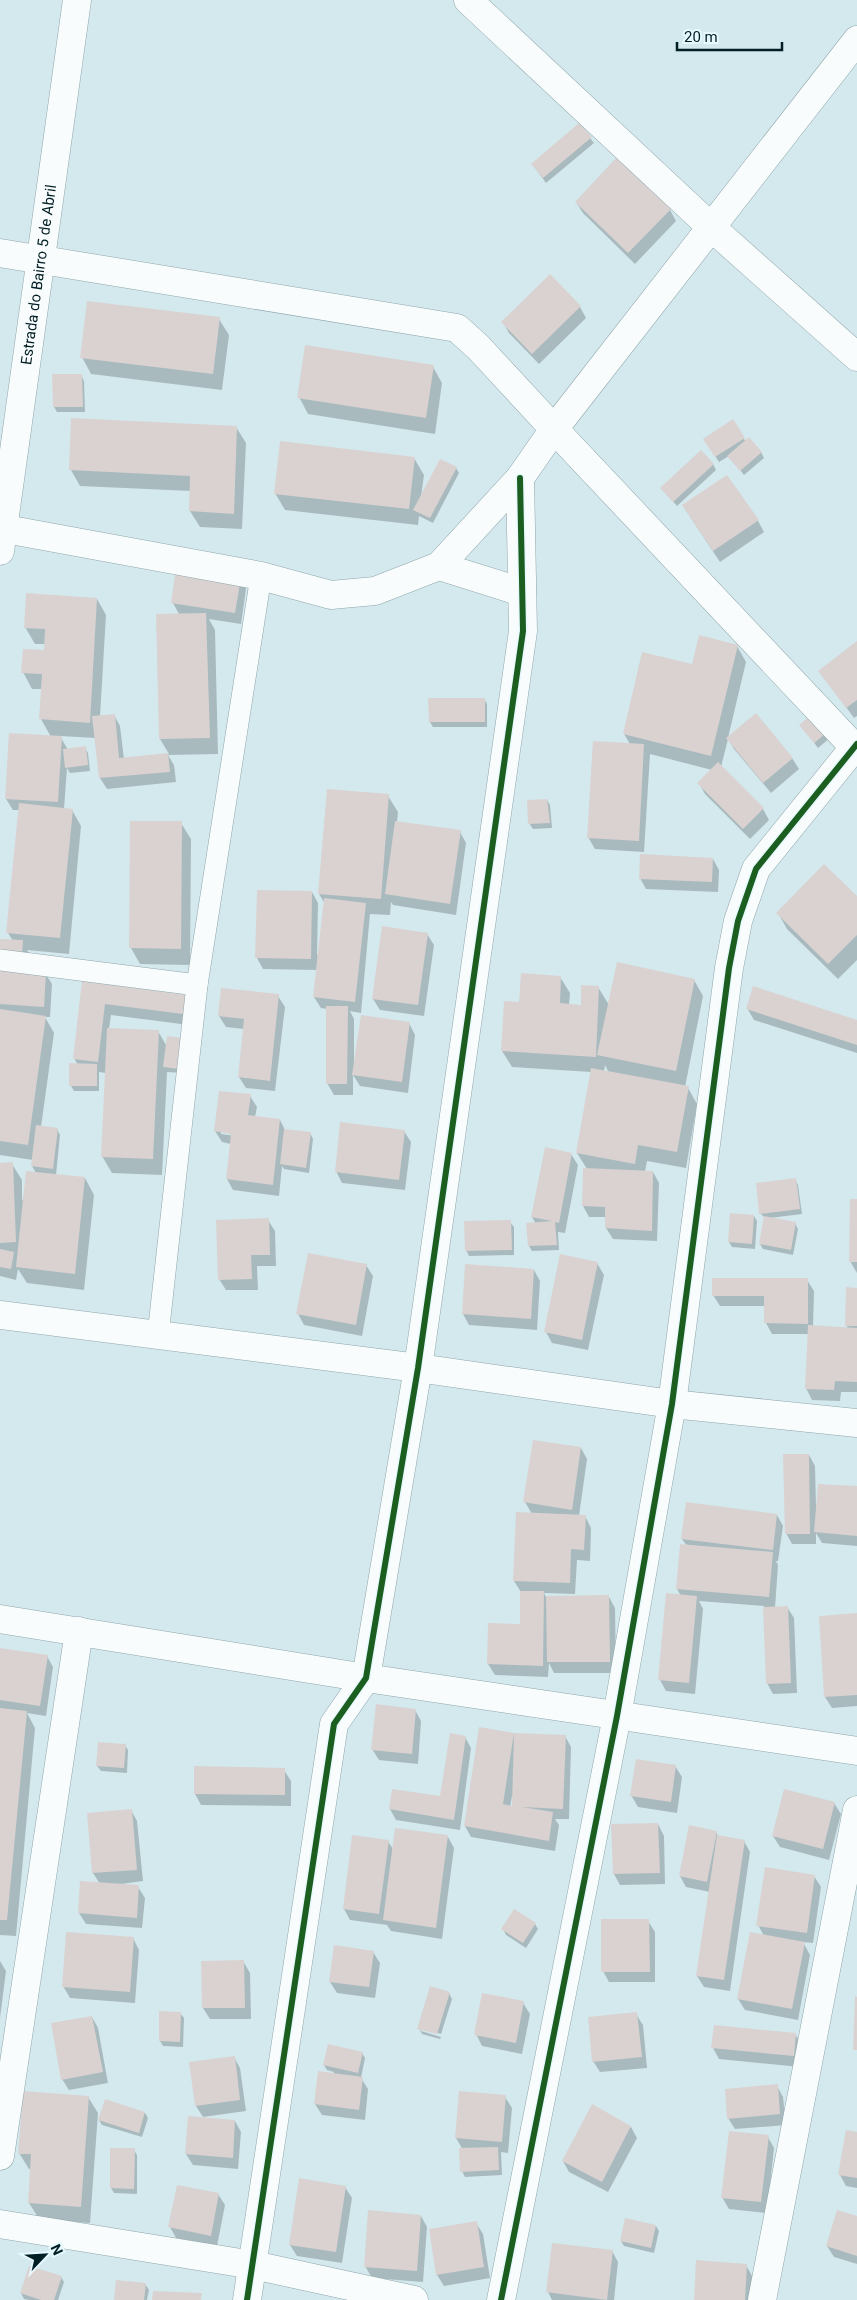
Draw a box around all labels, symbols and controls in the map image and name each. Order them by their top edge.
scale bar [677,20,782,52]
text: 20 m [684,28,718,46]
street label: Estrada do Bairro 5 de Abril [17,183,60,366]
north arrow [20,2230,70,2280]
text: N [47,2242,66,2257]

